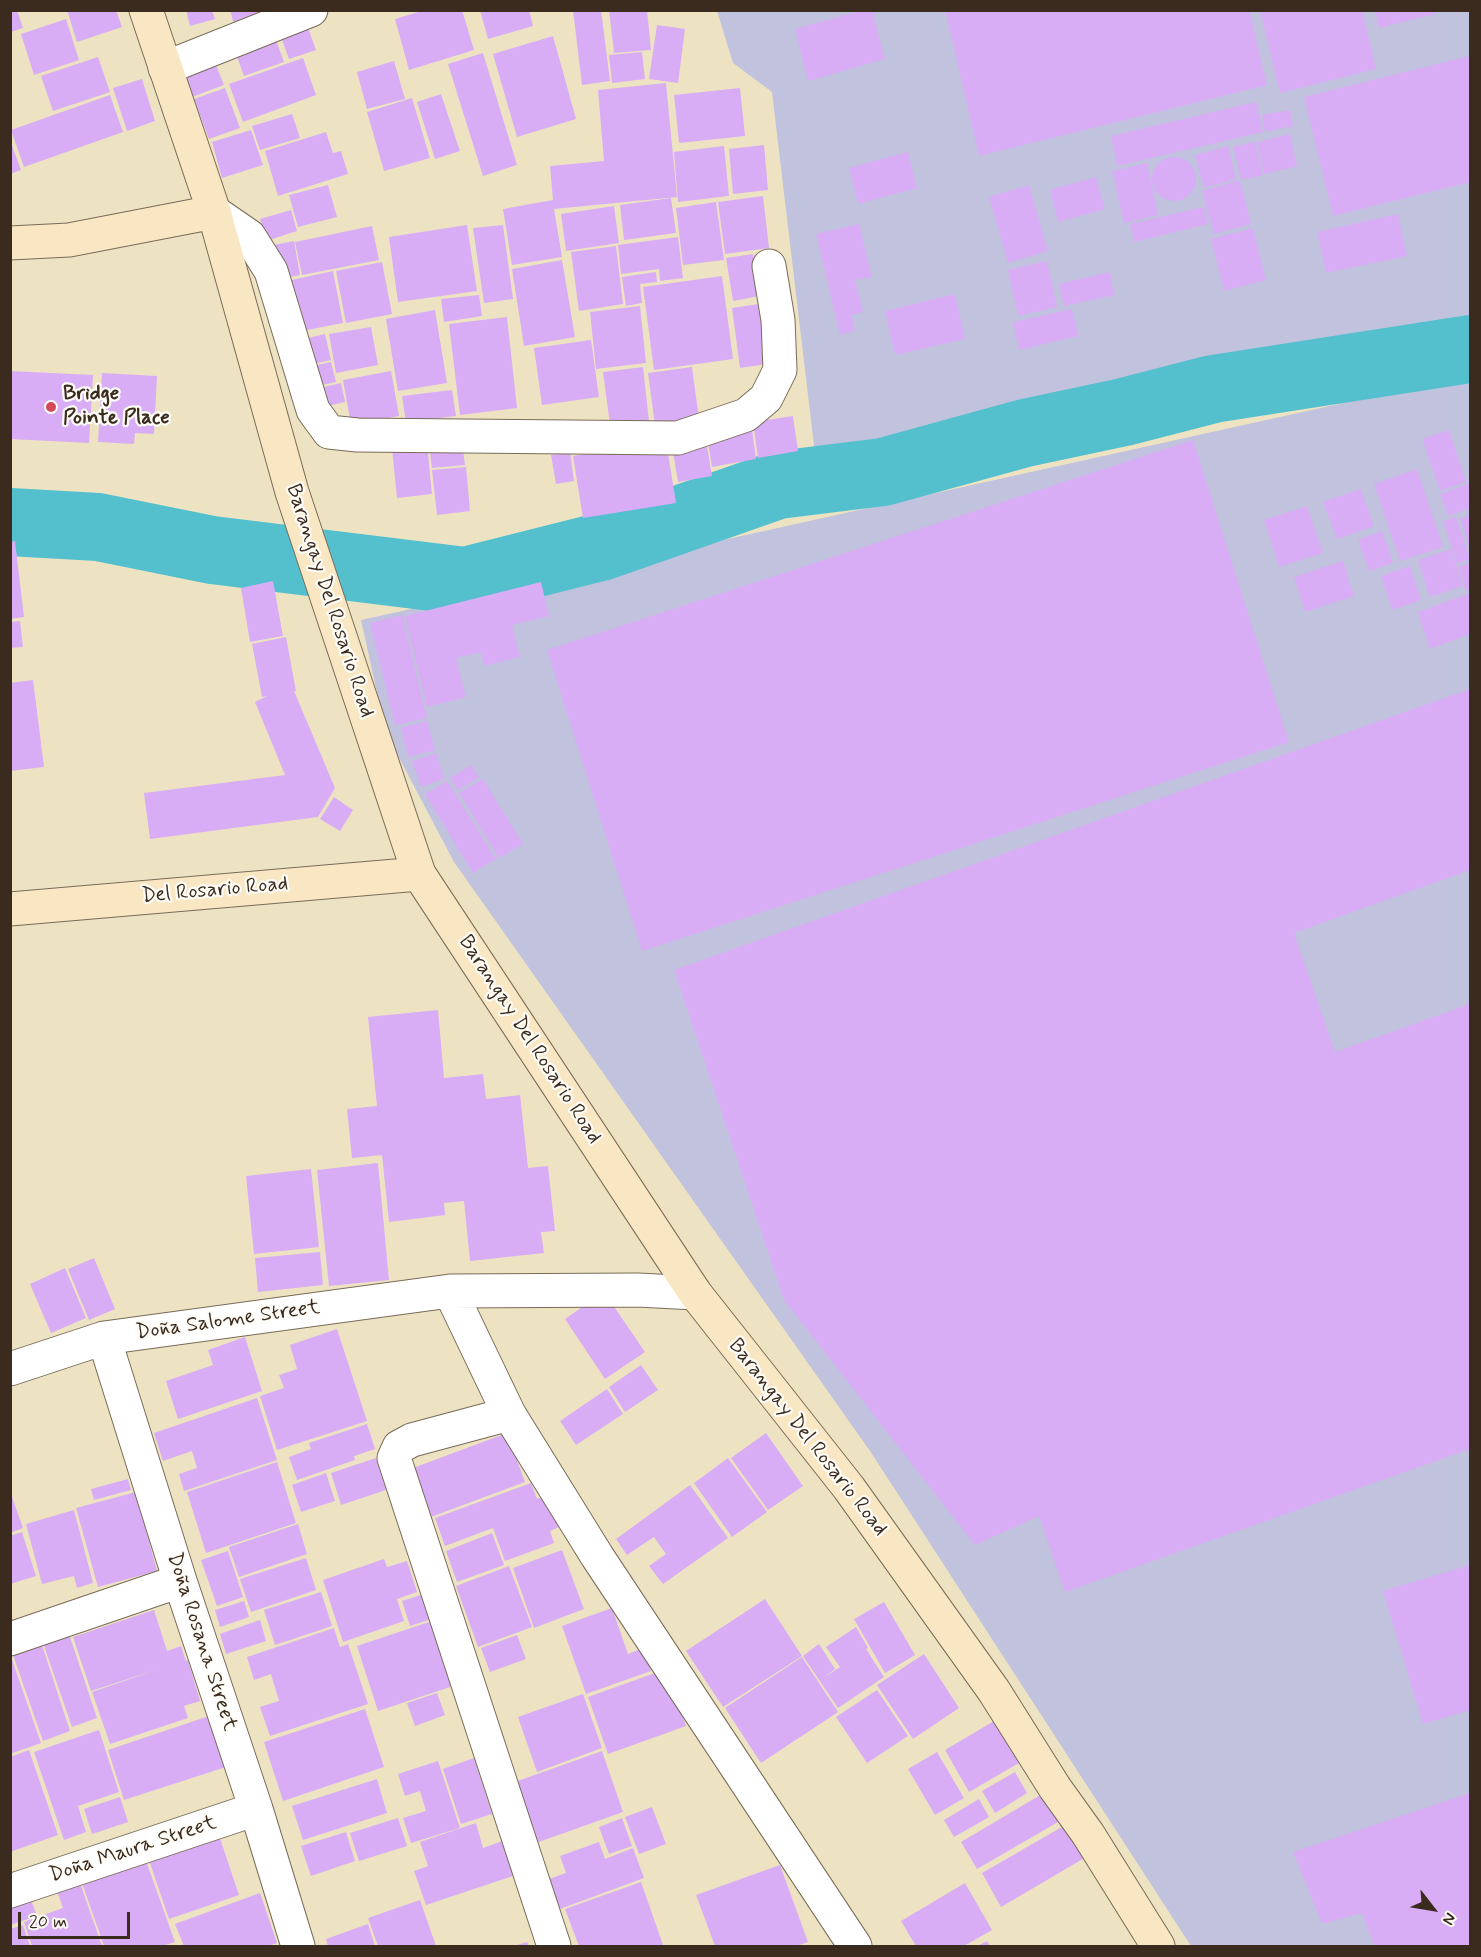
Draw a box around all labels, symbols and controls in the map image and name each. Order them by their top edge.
place label: Bridge Pointe Place [63,382,170,432]
marker: Bridge Pointe Place [44,400,58,414]
street label: Barangay Del Rosario Road [279,481,379,721]
street label: Del Rosario Road [141,872,289,910]
street label: Barangay Del Rosario Road [452,931,606,1149]
street label: Doña Salome Street [134,1296,322,1346]
street label: Barangay Del Rosario Road [722,1334,892,1542]
street label: Doña Rosana Street [160,1550,242,1734]
street label: Doña Maura Street [46,1811,220,1889]
north arrow [1403,1879,1463,1939]
scale bar [21,1900,134,1938]
text: N [1437,1909,1461,1929]
text: 20 m [29,1910,67,1934]

